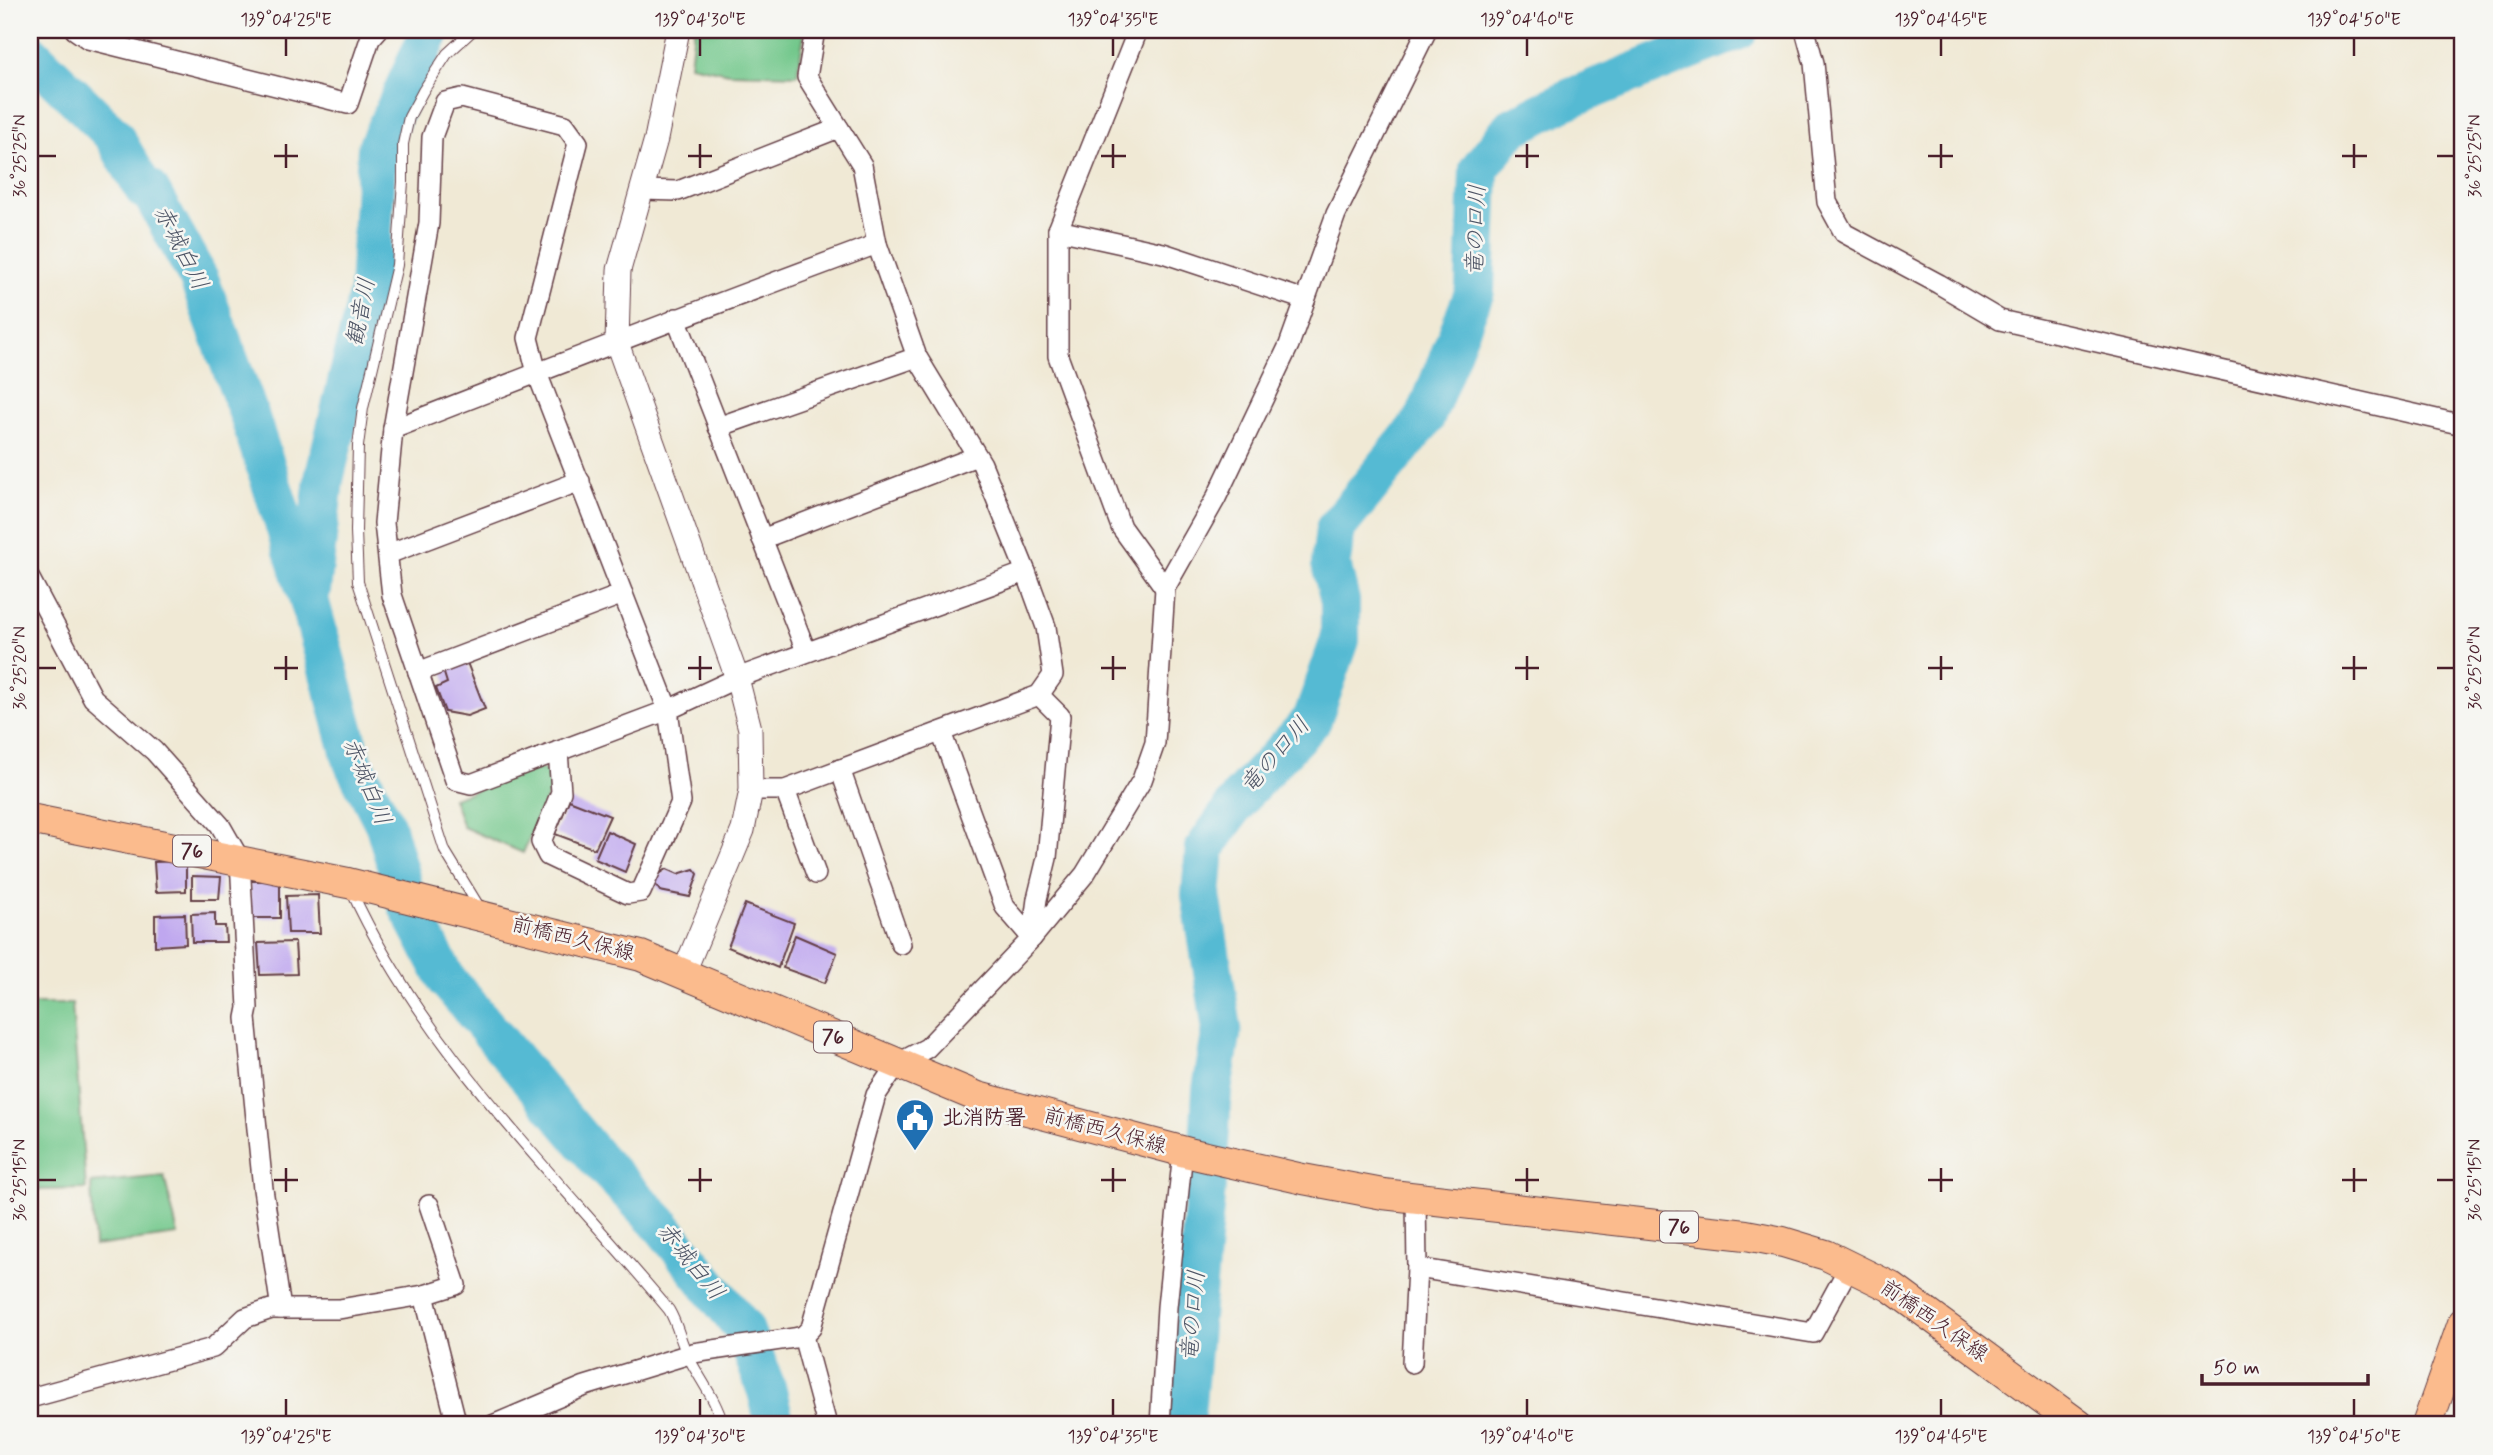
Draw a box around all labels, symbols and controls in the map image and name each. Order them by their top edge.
text: 139°04'25"E [240,8,332,32]
text: 139°04'30"E [654,8,746,32]
text: 139°04'35"E [1068,8,1158,32]
text: 139°04'40"E [1480,8,1574,32]
text: 139°04'45"E [1894,8,1988,32]
text: 139°04'50"E [2307,8,2401,32]
text: 36°25'25"N [8,114,32,198]
text: 36°25'25"N [2463,114,2487,198]
water label: 竜の口川 [1460,184,1494,276]
water label: 赤城白川 [146,200,214,296]
water label: 観音川 [341,275,383,349]
text: 36°25'20"N [8,626,32,710]
text: 36°25'20"N [2463,626,2487,710]
water label: 竜の口川 [1235,711,1317,801]
water label: 赤城白川 [335,734,397,830]
road number: 76 [173,836,211,866]
street label: 前橋西久保線 [508,910,638,968]
road number: 76 [814,1021,852,1052]
public building icon: 北消防署 [894,1097,936,1152]
street label: 前橋西久保線 [1041,1101,1169,1161]
place label: 北消防署 [942,1104,1026,1132]
text: 36°25'15"N [8,1139,32,1221]
text: 36°25'15"N [2463,1139,2487,1221]
road number: 76 [1660,1212,1698,1242]
water label: 赤城白川 [649,1217,731,1307]
water label: 竜の口川 [1175,1269,1213,1363]
street label: 前橋西久保線 [1874,1273,1994,1369]
scale bar [2202,1343,2369,1387]
text: 50 m [2213,1354,2260,1382]
text: 139°04'25"E [240,1425,332,1449]
text: 139°04'30"E [654,1425,746,1449]
text: 139°04'35"E [1068,1425,1158,1449]
text: 139°04'40"E [1480,1425,1574,1449]
text: 139°04'45"E [1894,1425,1988,1449]
text: 139°04'50"E [2307,1425,2401,1449]

